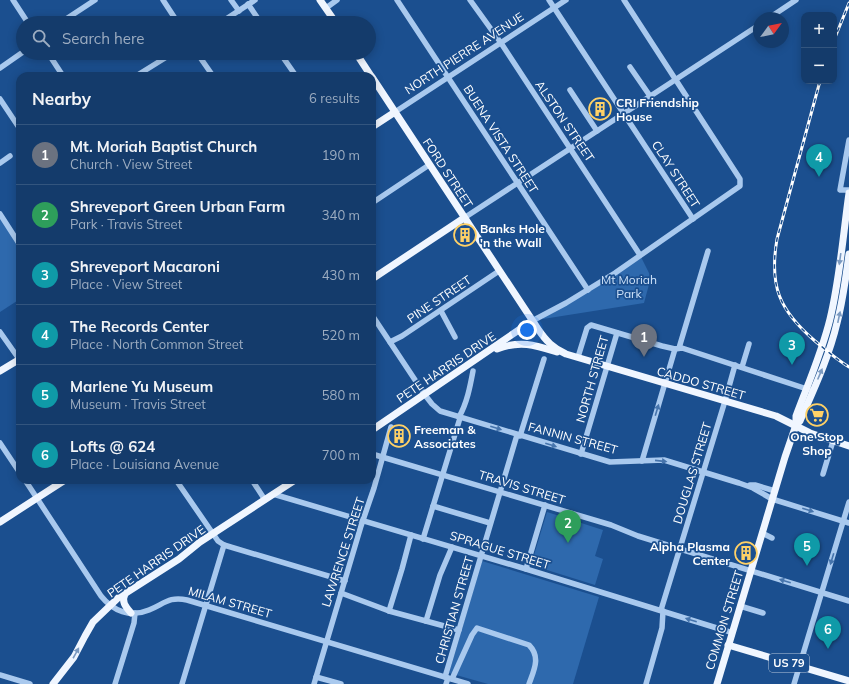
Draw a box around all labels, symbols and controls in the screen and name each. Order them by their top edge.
street label: NORTH PIERRE AVENUE [402,9,526,97]
north arrow [753,12,789,48]
map controls [801,12,837,84]
button: + [801,12,837,48]
search box [16,16,376,60]
icon: search [30,27,52,49]
text: Search here [62,29,144,48]
button: − [801,48,837,84]
street label: ALSTON STREET [532,78,598,165]
street label: BUENA VISTA STREET [460,82,542,197]
text: Nearby [32,88,91,109]
text: 6 results [309,90,360,106]
place label: CRI Friendship House [616,95,699,124]
building icon: CRI Friendship House [587,96,613,122]
street label: FORD STREET [420,135,477,211]
text: Mt. Moriah Baptist Church [70,137,257,156]
street label: CLAY STREET [649,138,704,211]
pin: 4 [806,144,832,177]
text: 1 [41,147,49,163]
text: 190 m [322,147,360,163]
text: Church · View Street [70,156,192,172]
text: Shreveport Green Urban Farm [70,197,285,216]
text: 2 [41,207,49,223]
text: 340 m [322,207,360,223]
text: Park · Travis Street [70,216,182,232]
place label: Banks Hole 'n the Wall [480,221,545,250]
building icon: Banks Hole 'n the Wall [452,222,478,248]
one-way arrow [837,253,843,265]
text: Shreveport Macaroni [70,257,220,276]
text: 3 [41,267,49,283]
text: 430 m [322,267,360,283]
street label: PINE STREET [404,272,475,326]
park label: Mt Moriah Park [601,272,657,301]
text: Place · View Street [70,276,182,292]
one-way arrow [836,310,842,323]
text: The Records Center [70,317,209,336]
your location [517,320,537,340]
pin: 1 [631,324,657,357]
text: 4 [41,327,49,343]
text: 520 m [322,327,360,343]
street label: PETE HARRIS DRIVE [394,328,498,406]
pin: 3 [779,332,805,365]
street label: NORTH STREET [572,333,612,424]
text: Place · North Common Street [70,336,243,352]
street label: CADDO STREET [655,363,748,403]
one-way arrow [817,367,823,379]
text: Marlene Yu Museum [70,377,213,396]
text: 5 [41,387,49,403]
text: 580 m [322,387,360,403]
text: Museum · Travis Street [70,396,206,412]
supermarket icon: One Stop Shop [804,402,830,428]
one-way arrow [654,404,660,416]
street label: FANNIN STREET [527,419,620,457]
street label: DOUGLAS STREET [669,420,715,526]
place label: Freeman & Associates [414,422,476,451]
building icon: Freeman & Associates [386,423,412,449]
one-way arrow [490,425,502,431]
place label: One Stop Shop [790,429,844,458]
text: Lofts @ 624 [70,437,155,456]
one-way arrow [545,442,557,448]
text: 6 [41,447,49,463]
text: 700 m [322,447,360,463]
text: Place · Louisiana Avenue [70,456,219,472]
one-way arrow [655,458,667,464]
street label: TRAVIS STREET [477,467,568,508]
street label: LAWRENCE STREET [318,494,368,609]
one-way arrow [802,508,814,514]
pin: 2 [555,510,581,543]
street label: PETE HARRIS DRIVE [104,522,208,600]
street label: SPRAGUE STREET [448,528,553,573]
pin: 5 [794,533,820,566]
place label: Alpha Plasma Center [650,539,730,568]
building icon: Alpha Plasma Center [733,540,759,566]
one-way arrow [829,553,835,565]
street label: CHRISTIAN STREET [431,554,477,666]
street label: COMMON STREET [702,568,746,672]
one-way arrow [779,578,791,584]
street label: MILAM STREET [187,583,274,621]
one-way arrow [685,616,697,622]
pin: 6 [815,616,841,649]
one-way arrow [73,647,80,659]
road number: US 79 [769,654,809,672]

